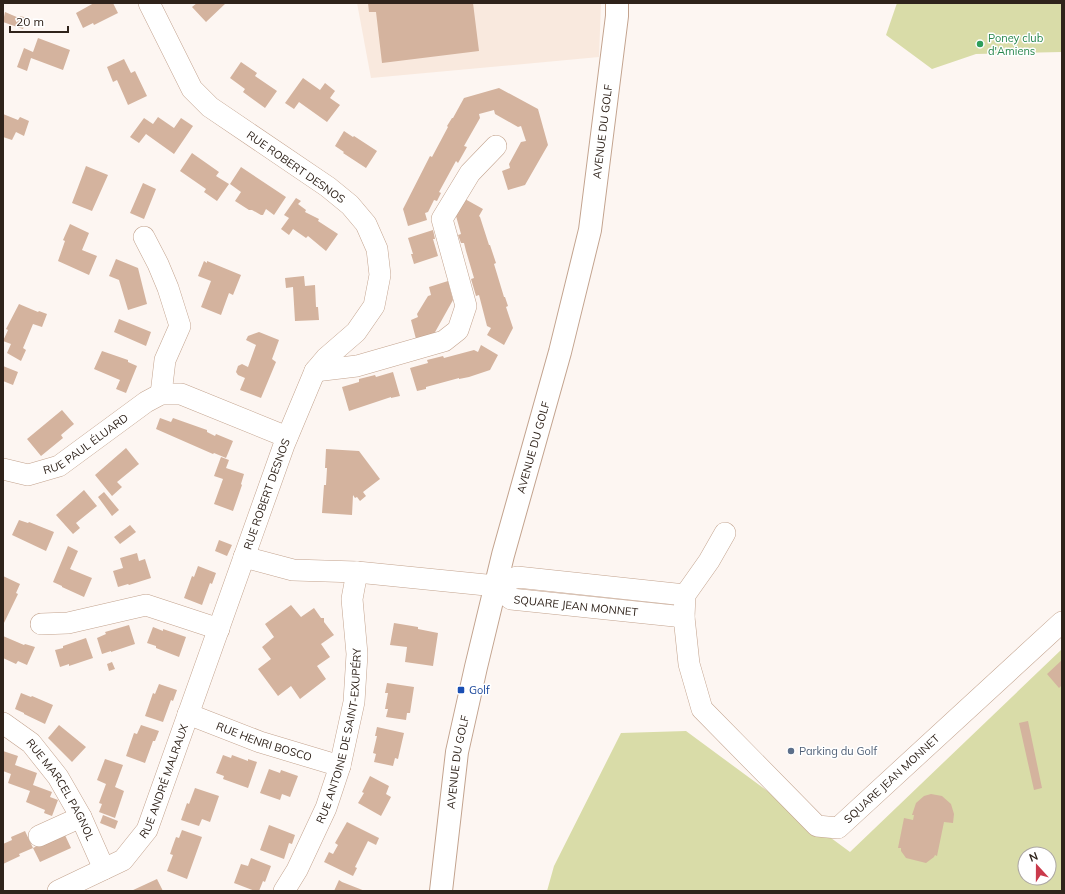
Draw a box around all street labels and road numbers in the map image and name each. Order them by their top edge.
street label: AVENUE DU GOLF [590,83,615,180]
street label: RUE ROBERT DESNOS [244,128,348,206]
street label: AVENUE DU GOLF [514,400,553,495]
street label: RUE PAUL ÉLUARD [41,410,131,477]
street label: RUE ROBERT DESNOS [240,436,293,552]
street label: SQUARE JEAN MONNET [513,592,639,619]
street label: RUE ANTOINE DE SAINT-EXUPÉRY [313,647,364,826]
street label: AVENUE DU GOLF [443,714,472,810]
street label: RUE HENRI BOSCO [214,719,314,764]
street label: RUE ANDRÉ MALRAUX [136,721,191,841]
street label: SQUARE JEAN MONNET [841,731,943,826]
street label: RUE MARCEL PAGNOL [23,736,98,843]

